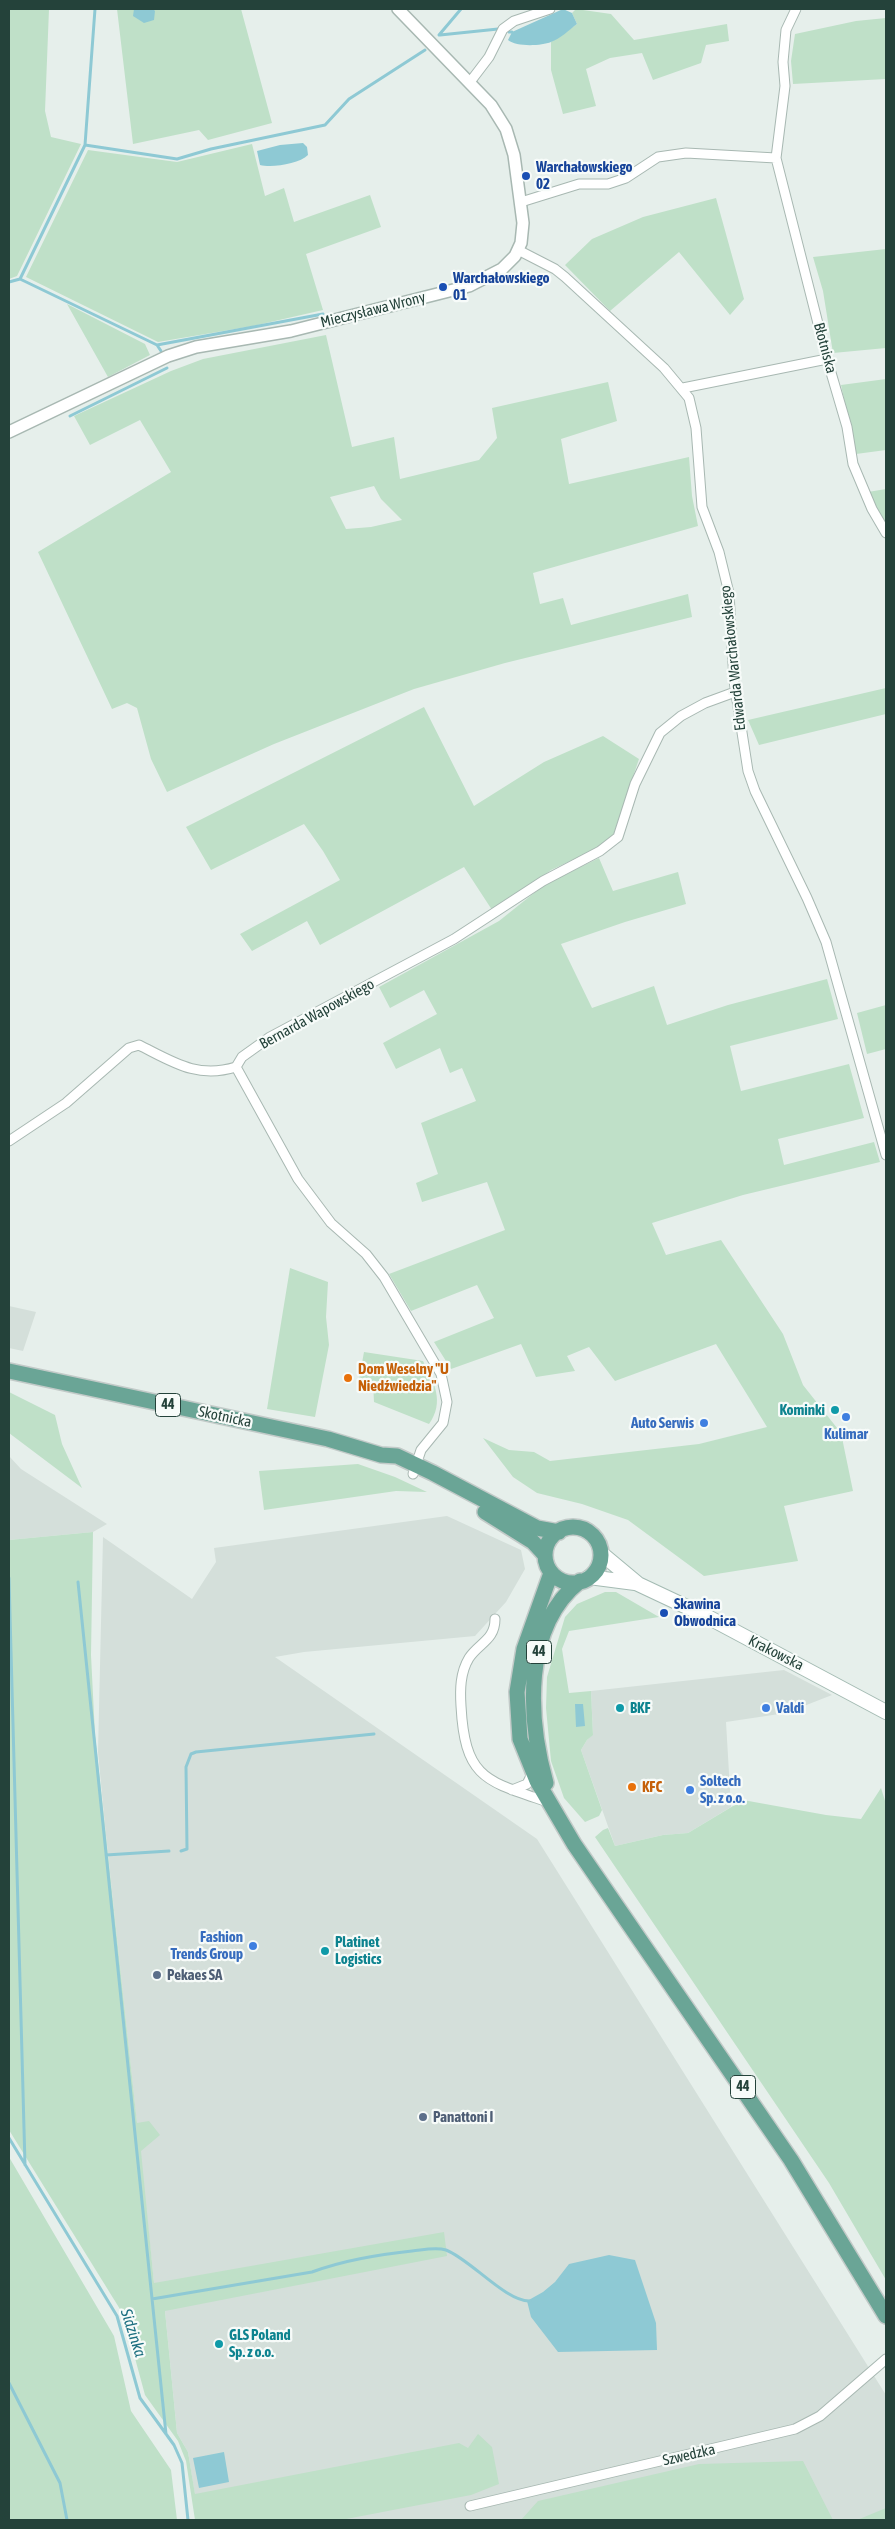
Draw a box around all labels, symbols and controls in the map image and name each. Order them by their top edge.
place label: Warchałowskiego 02 [536,158,633,193]
marker: Warchałowskiego 02 [520,170,532,182]
place label: Warchałowskiego 01 [453,269,550,304]
marker: Warchałowskiego 01 [437,281,449,293]
street label: Mieczysława Wrony [319,288,427,332]
street label: Błotniska [810,321,840,375]
street label: Edwarda Warchałowskiego [716,584,750,732]
street label: Bernarda Wapowskiego [256,975,378,1053]
place label: Dom Weselny "U Niedźwiedzia" [358,1360,449,1395]
marker: Dom Weselny "U Niedźwiedzia" [342,1372,354,1384]
road number: 44 [156,1394,180,1416]
place label: Kominki [779,1401,825,1419]
street label: Skotnicka [197,1403,253,1431]
marker: Kominki [829,1404,841,1416]
marker: Kulimar [840,1411,852,1423]
place label: Auto Serwis [631,1414,694,1432]
marker: Auto Serwis [698,1417,710,1429]
place label: Kulimar [824,1425,868,1443]
place label: Skawina Obwodnica [674,1595,736,1630]
marker: Skawina Obwodnica [658,1607,670,1619]
street label: Krakowska [745,1631,807,1675]
road number: 44 [526,1640,552,1664]
place label: BKF [630,1699,651,1717]
place label: Valdi [776,1699,804,1717]
marker: BKF [614,1702,626,1714]
marker: Valdi [760,1702,772,1714]
place label: Soltech Sp. z o.o. [700,1772,745,1807]
place label: KFC [642,1778,662,1796]
marker: KFC [626,1781,638,1793]
marker: Soltech Sp. z o.o. [684,1784,696,1796]
place label: Fashion Trends Group [171,1928,243,1963]
place label: Platinet Logistics [335,1933,382,1968]
marker: Fashion Trends Group [247,1940,259,1952]
marker: Platinet Logistics [319,1945,331,1957]
place label: Pekaes SA [167,1966,222,1984]
marker: Pekaes SA [151,1969,163,1981]
road number: 44 [730,2076,756,2098]
place label: Panattoni I [433,2108,493,2126]
marker: Panattoni I [417,2111,429,2123]
water label: Sidzinka [116,2307,150,2359]
place label: GLS Poland Sp. z o.o. [229,2326,291,2361]
marker: GLS Poland Sp. z o.o. [213,2338,225,2350]
street label: Szwedzka [661,2440,717,2470]

